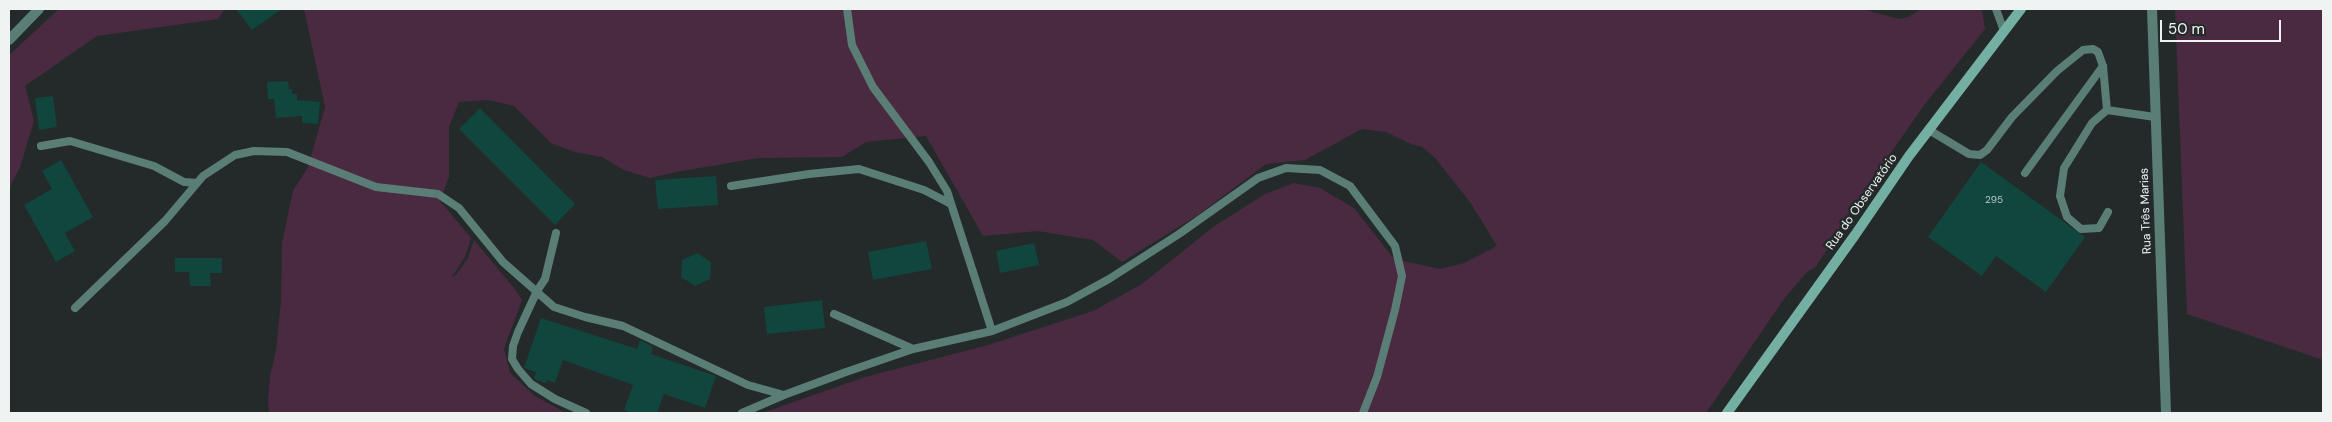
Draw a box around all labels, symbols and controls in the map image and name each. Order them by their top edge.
scale bar [2162,10,2283,42]
text: 50 m [2168,19,2205,39]
street label: Rua do Observatório [1823,151,1901,253]
street label: Rua Três Marias [2137,168,2155,254]
house number: 295 [1985,194,2003,206]

